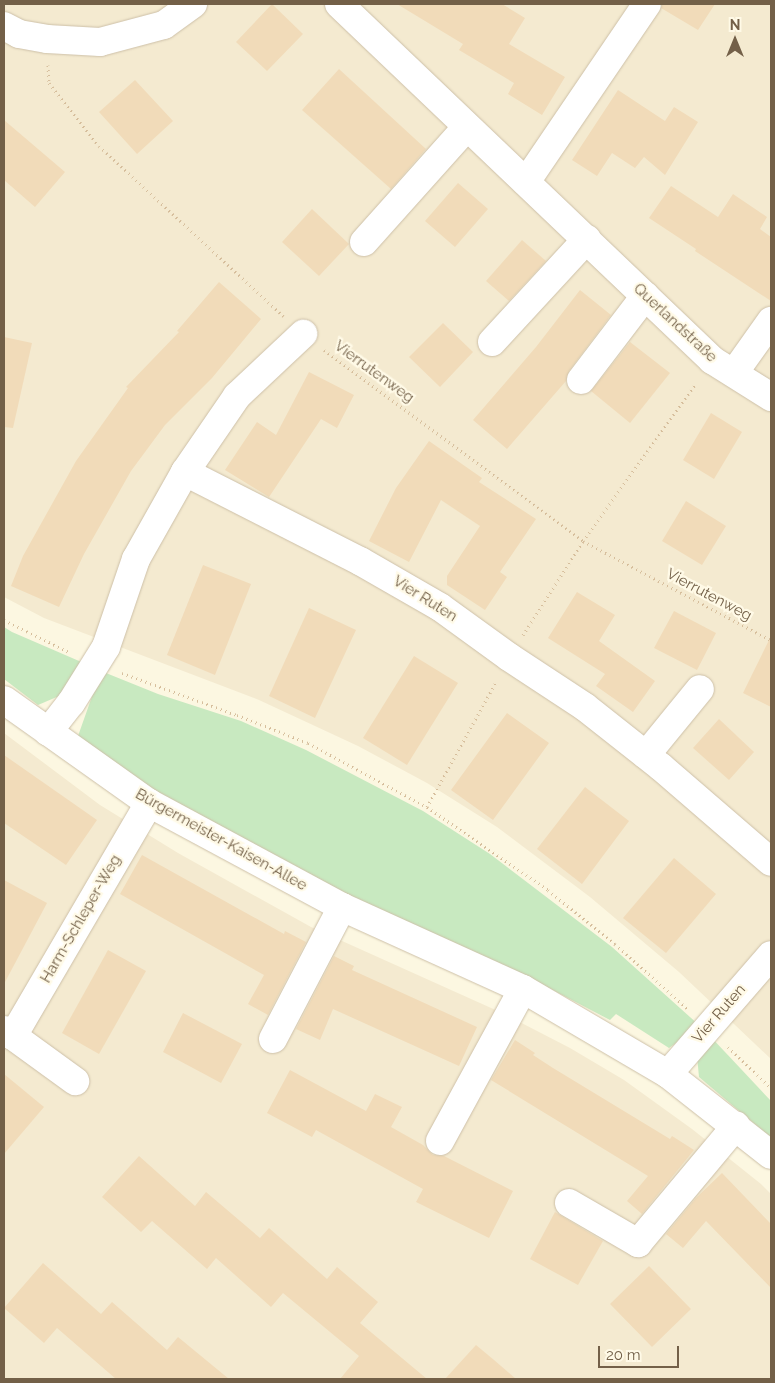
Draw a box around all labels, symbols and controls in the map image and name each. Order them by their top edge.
north arrow [710,15,760,65]
text: N [730,17,740,33]
street label: Querlandstraße [630,280,720,366]
street label: Vierrutenweg [331,337,417,407]
street label: Vierrutenweg [663,565,755,625]
street label: Vier Ruten [390,572,460,626]
street label: Bürgermeister-Kaisen-Allee [132,785,310,895]
street label: Harm-Schleper-Weg [37,852,125,986]
street label: Vier Ruten [688,981,750,1047]
scale bar [600,1336,681,1368]
text: 20 m [606,1346,641,1364]

